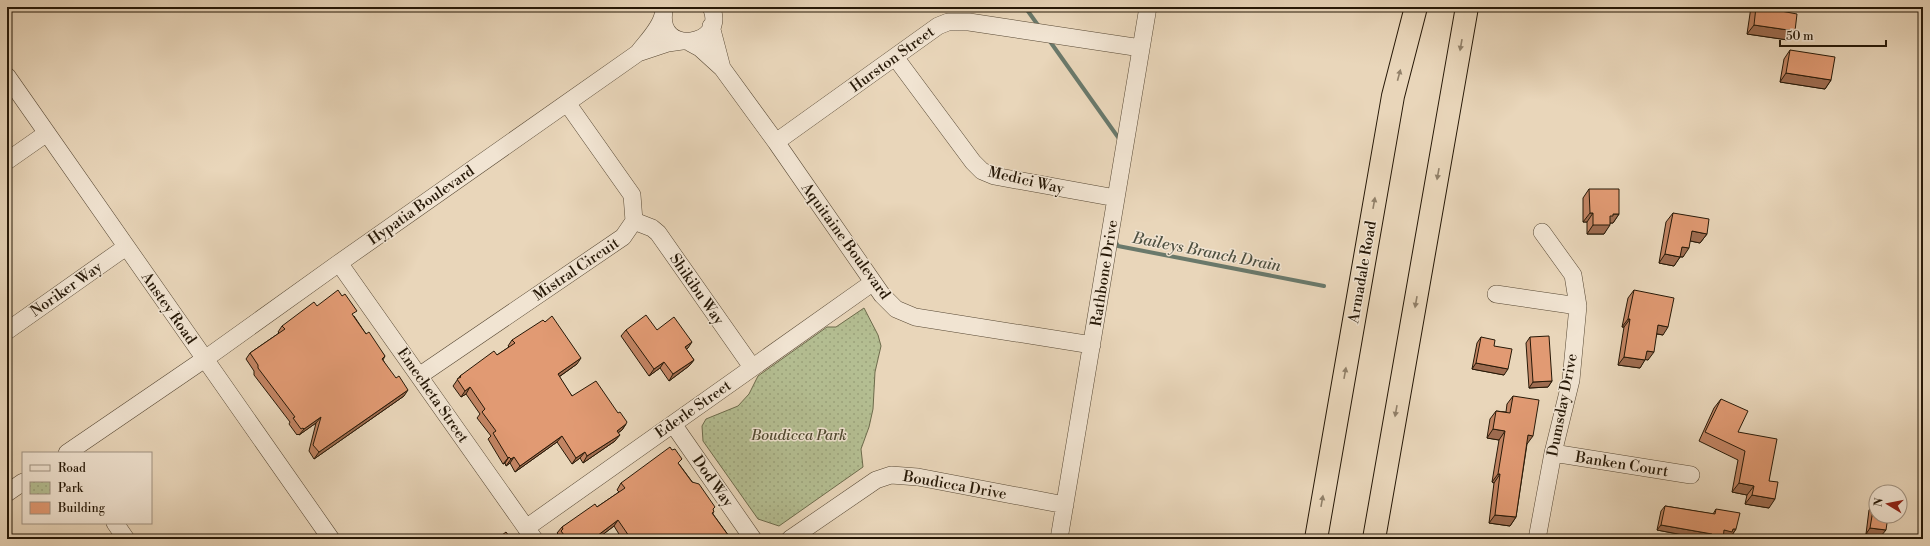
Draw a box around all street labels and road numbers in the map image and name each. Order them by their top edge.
street label: Hurston Street [846,22,939,97]
street label: Hypatia Boulevard [364,161,479,249]
street label: Medici Way [986,163,1066,199]
street label: Aquitaine Boulevard [796,178,895,304]
street label: Rathbone Drive [1087,218,1122,328]
street label: Armadale Road [1344,219,1381,326]
street label: Mistral Circuit [530,233,623,305]
street label: Shikibu Way [665,250,729,329]
street label: Noriker Way [27,257,106,321]
street label: Anstey Road [136,268,201,348]
street label: Emecheta Street [393,344,473,447]
street label: Dumsday Drive [1543,352,1582,458]
street label: Ederle Street [652,376,736,443]
street label: Banken Court [1573,448,1670,481]
street label: Dod Way [688,452,738,512]
street label: Boudicca Drive [901,467,1008,504]

